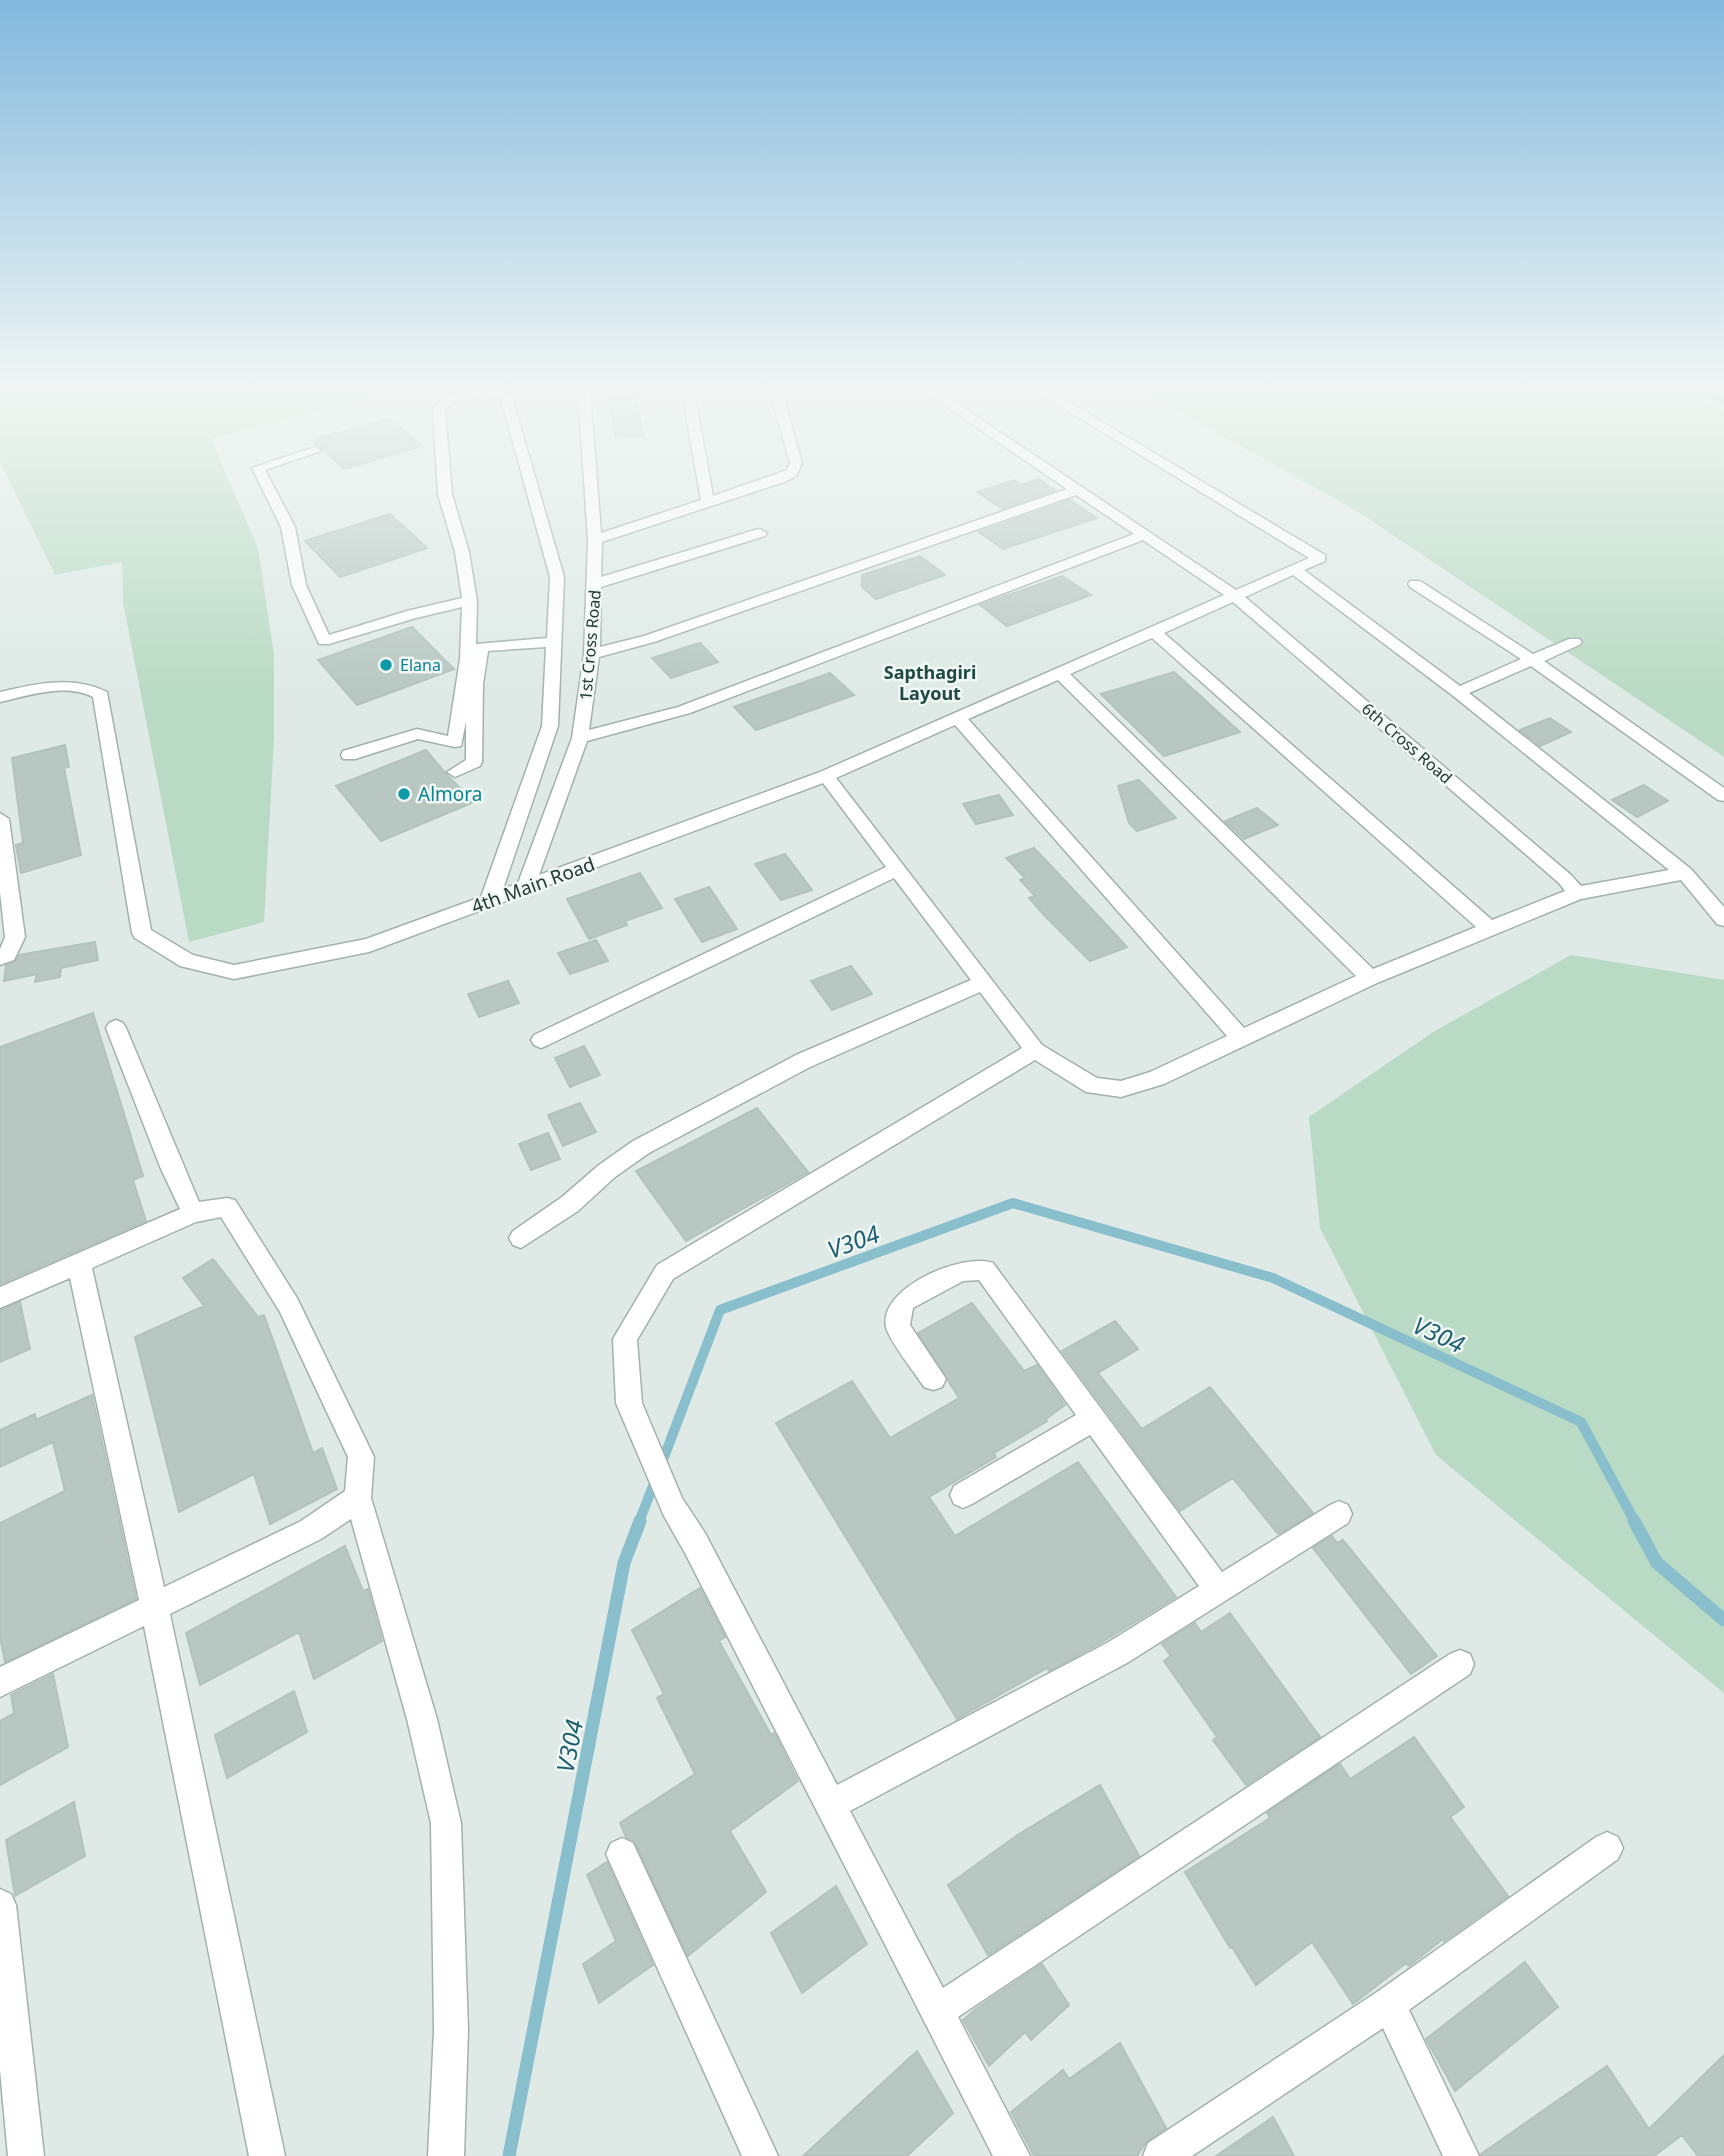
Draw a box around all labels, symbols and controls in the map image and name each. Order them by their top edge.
street label: 1st Cross Road [574,589,606,701]
place label: Elana [400,654,441,676]
marker: Elana [378,657,394,673]
district label: Sapthagiri Layout [884,660,976,705]
street label: 6th Cross Road [1357,698,1457,788]
place label: Almora [418,781,482,807]
marker: Almora [396,786,412,802]
street label: 4th Main Road [468,851,598,919]
water label: V304 [822,1216,884,1266]
water label: V304 [1408,1308,1470,1360]
water label: V304 [548,1717,590,1775]

